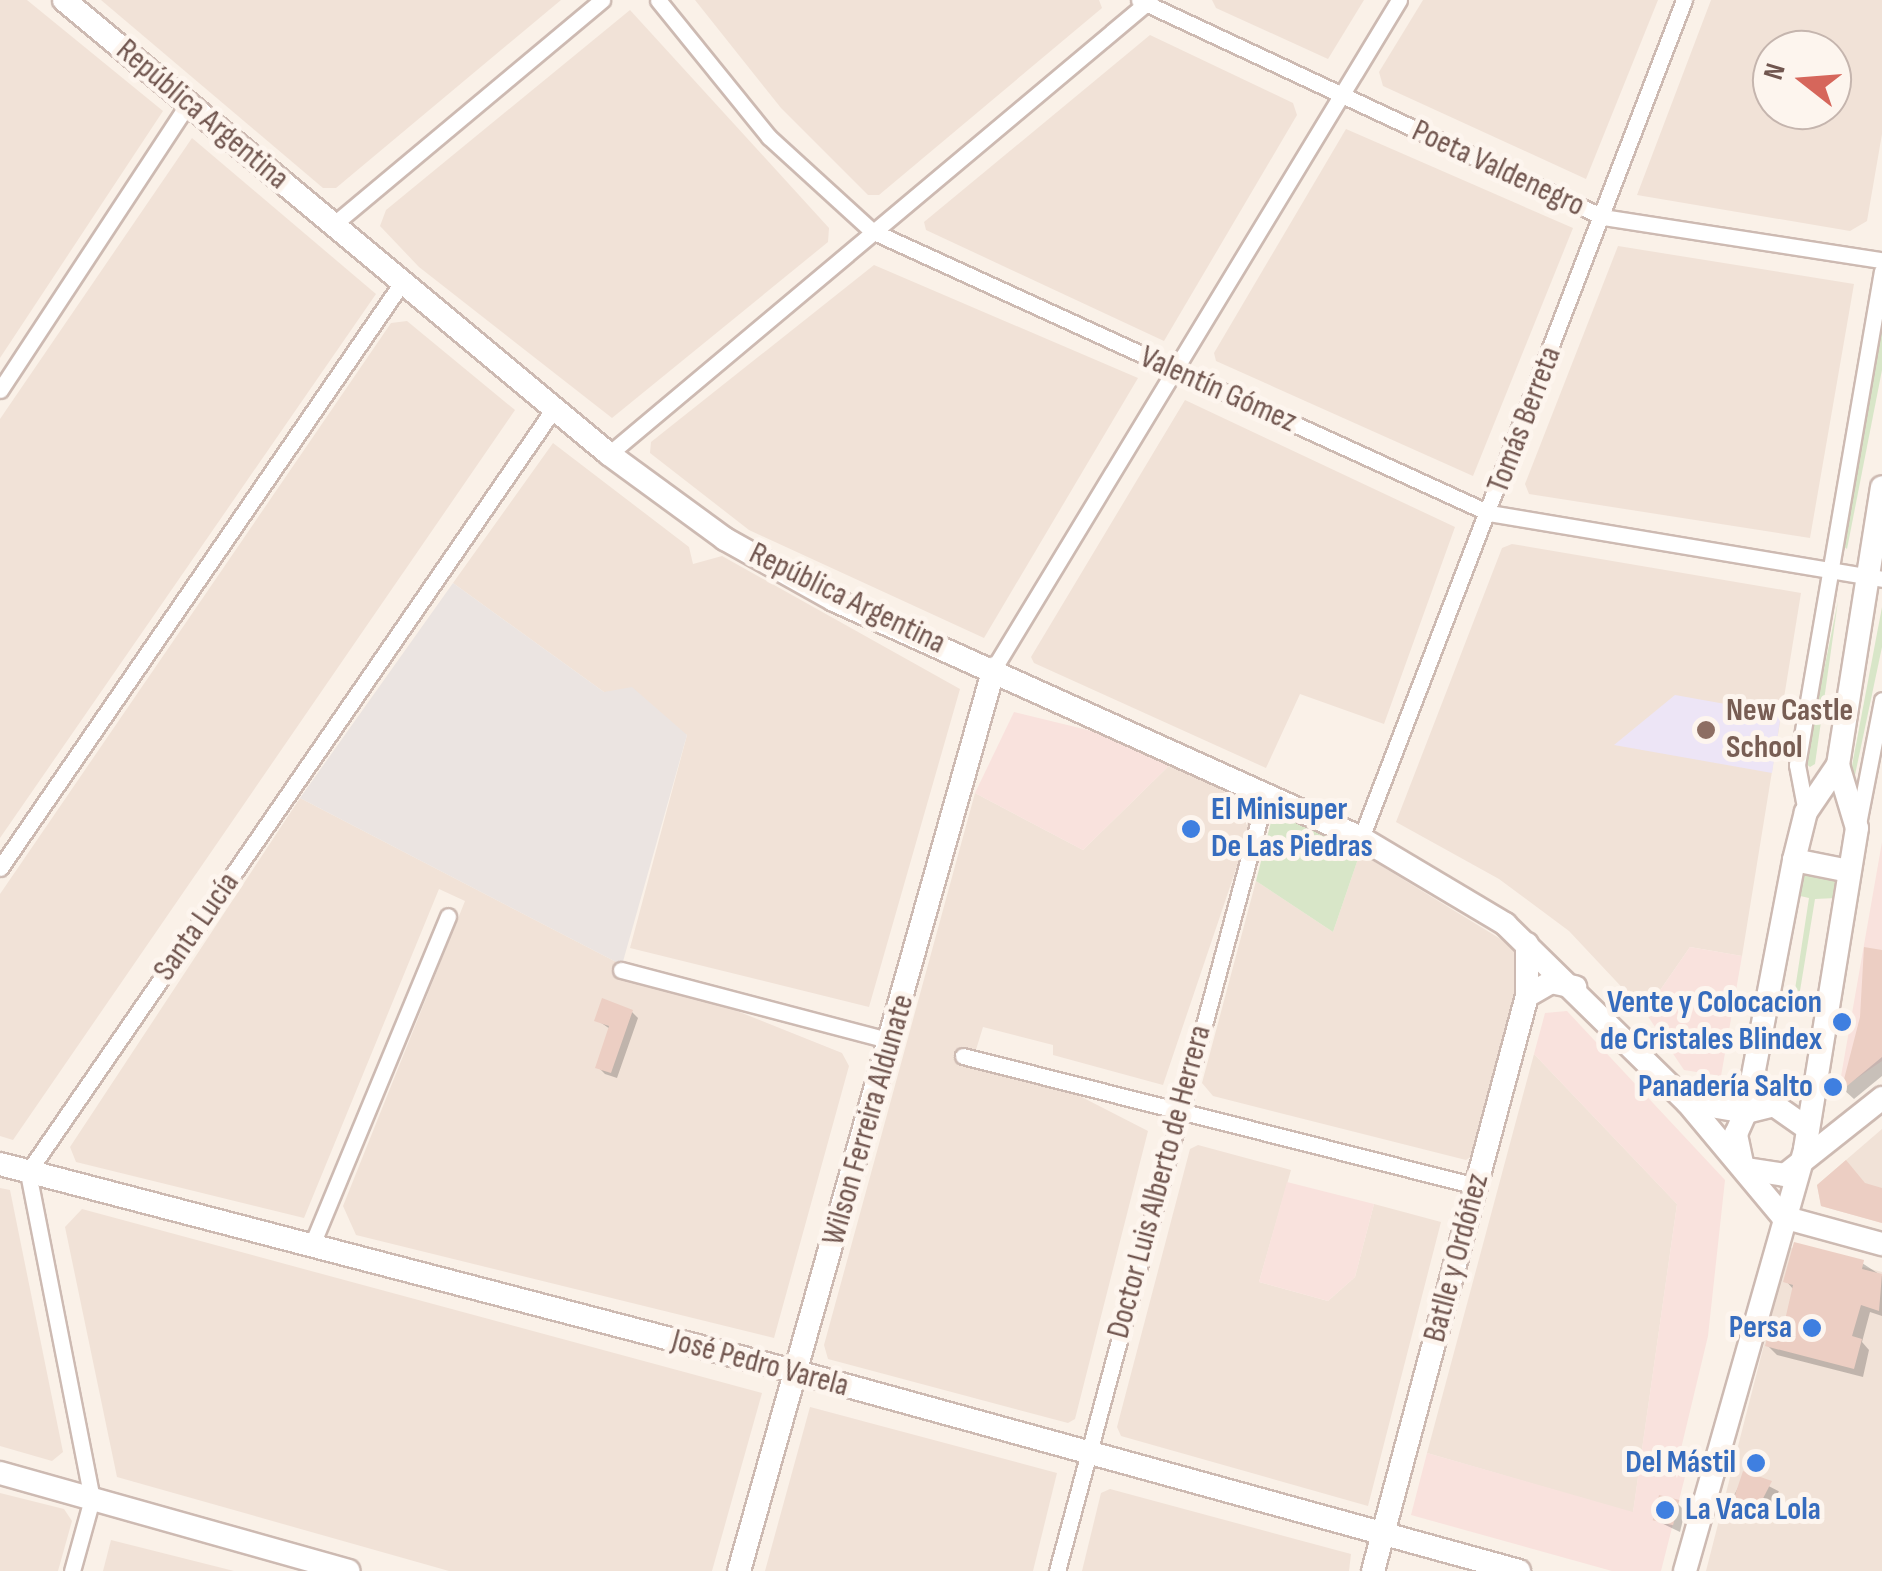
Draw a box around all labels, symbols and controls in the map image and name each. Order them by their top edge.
north arrow [1752,30,1852,130]
street label: República Argentina [108,32,296,198]
text: N [1757,60,1793,84]
street label: Poeta Valdenegro [1406,112,1590,226]
street label: Valentín Gómez [1134,338,1302,442]
street label: Tomás Berreta [1480,342,1570,498]
street label: República Argentina [743,535,951,663]
place label: New Castle School [1726,693,1853,768]
marker: New Castle School [1695,719,1717,741]
place label: El Minisuper De Las Piedras [1211,792,1373,867]
marker: El Minisuper De Las Piedras [1180,818,1202,840]
street label: Santa Lucía [146,866,248,988]
place label: Vente y Colocacion de Cristales Blindex [1600,985,1822,1060]
street label: Wilson Ferreira Aldunate [815,990,923,1250]
marker: Vente y Colocacion de Cristales Blindex [1831,1011,1853,1033]
street label: Doctor Luis Alberto de Herrera [1100,1021,1220,1343]
place label: Panadería Salto [1638,1068,1813,1106]
marker: Panadería Salto [1822,1076,1844,1098]
street label: Batlle y Ordóñez [1416,1170,1498,1346]
place label: Persa [1729,1309,1792,1347]
marker: Persa [1801,1317,1823,1339]
street label: José Pedro Varela [667,1322,853,1406]
place label: Del Mástil [1625,1444,1736,1482]
marker: Del Mástil [1745,1452,1767,1474]
place label: La Vaca Lola [1685,1491,1821,1529]
marker: La Vaca Lola [1654,1499,1676,1521]

